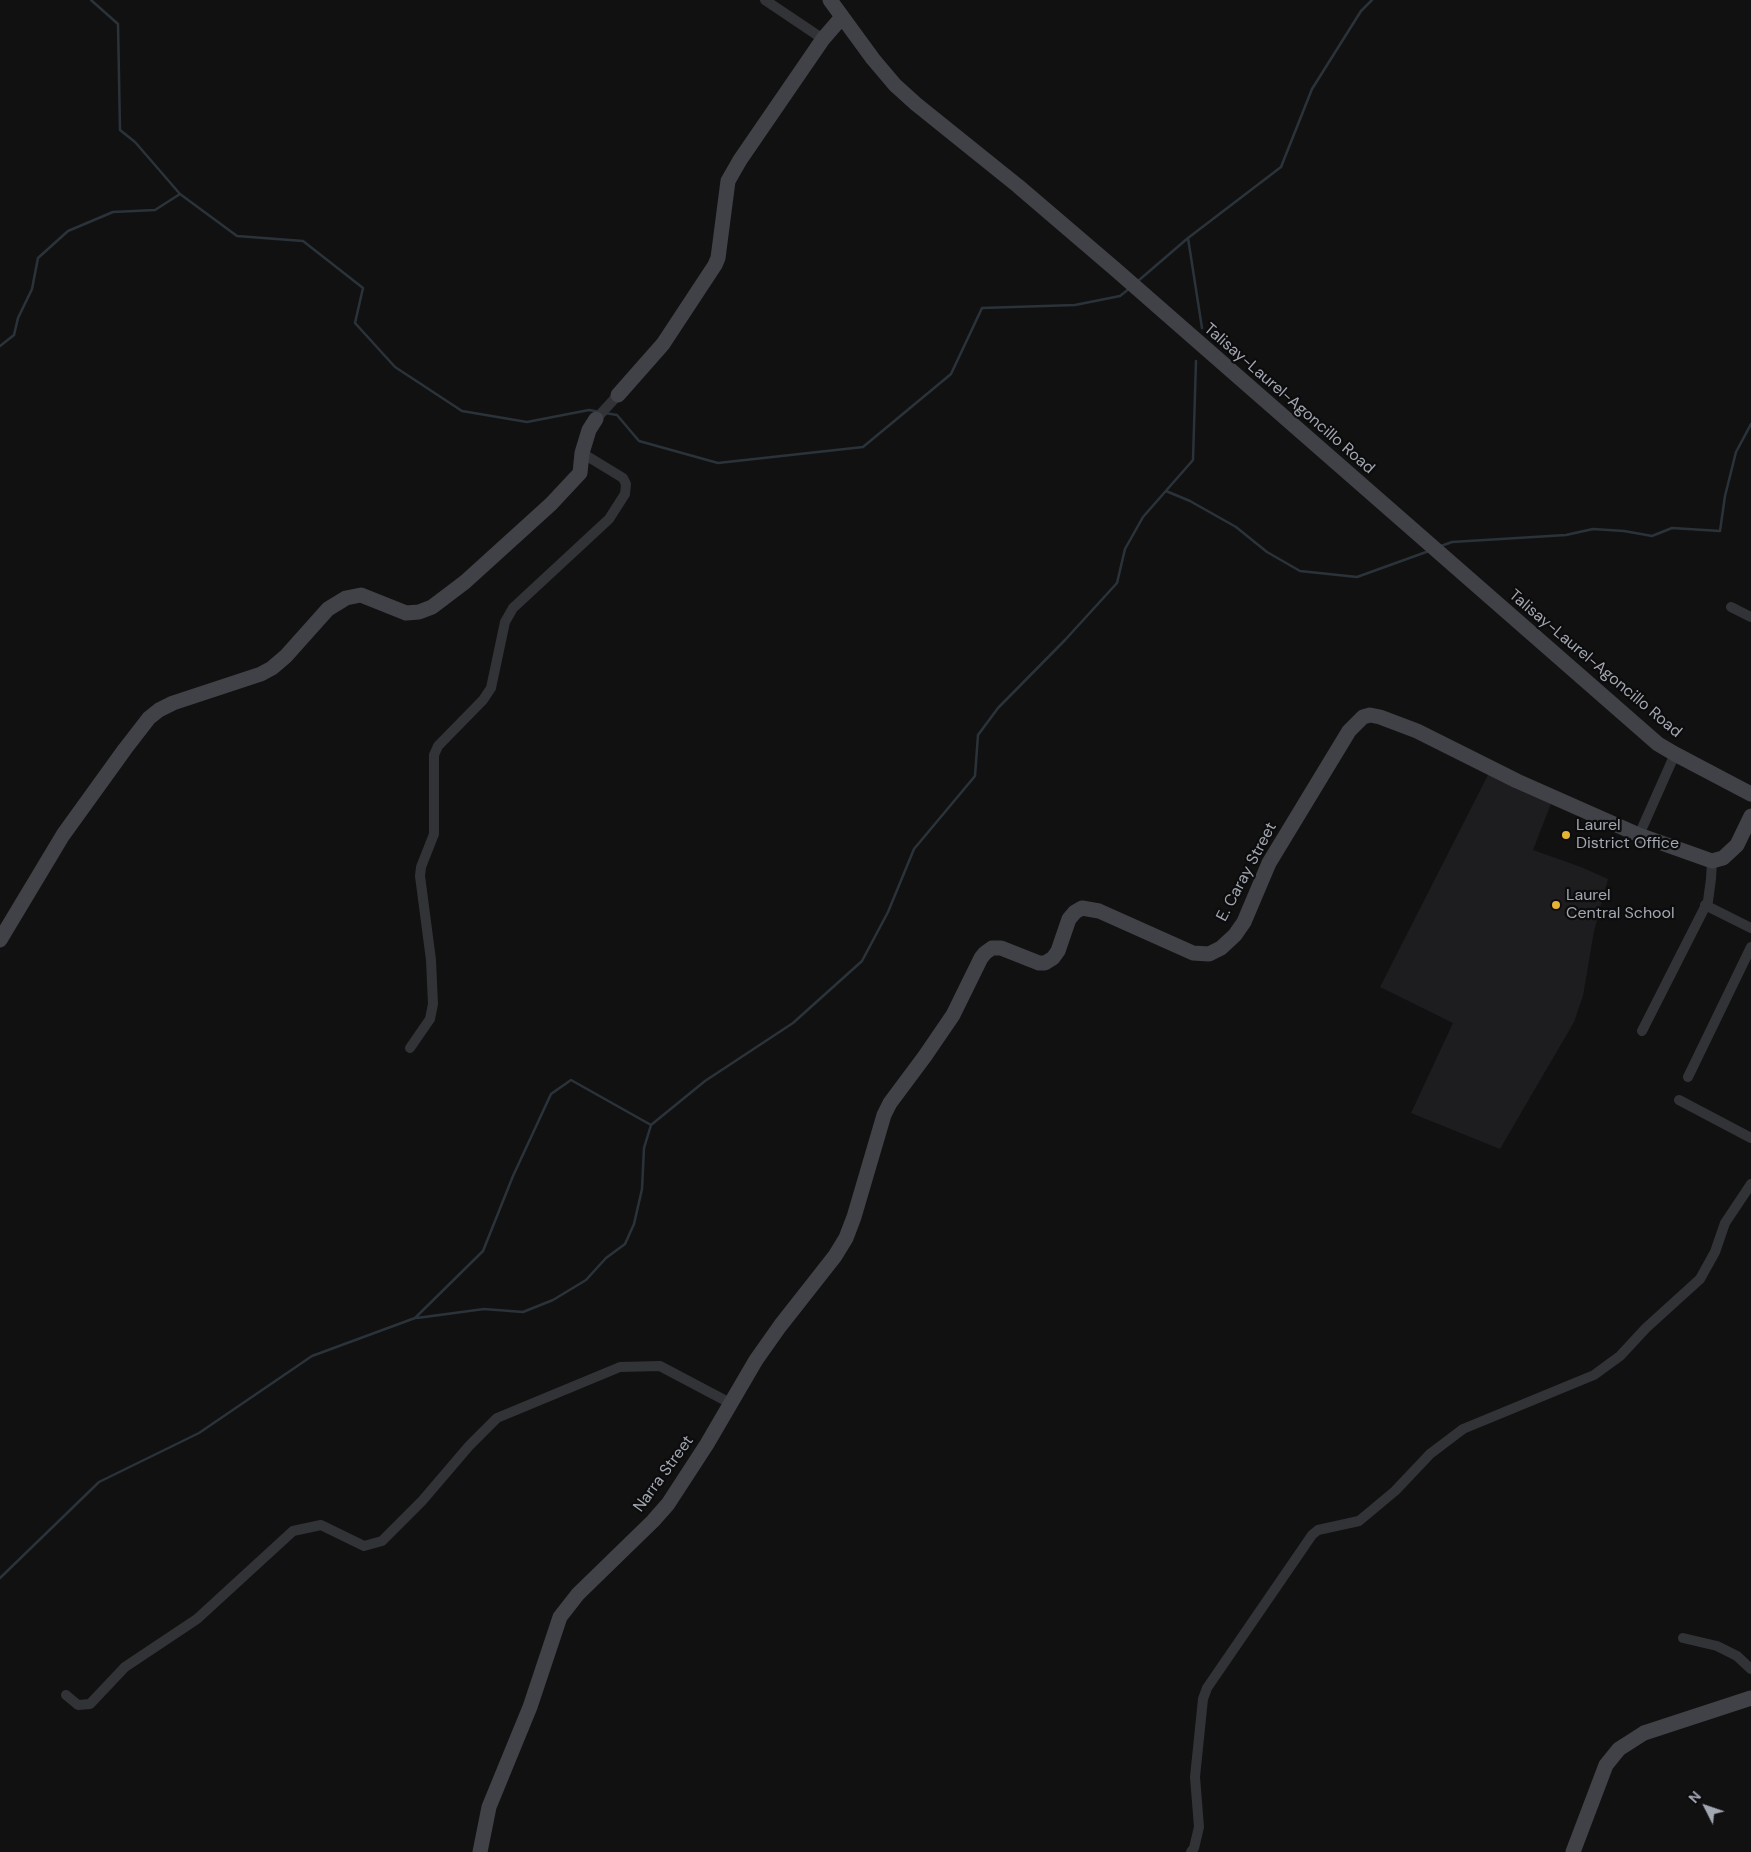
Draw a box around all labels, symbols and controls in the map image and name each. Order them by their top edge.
street label: Talisay-Laurel-Agoncillo Road [1200,320,1378,478]
street label: Talisay-Laurel-Agoncillo Road [1505,586,1685,742]
place label: Laurel District Office [1576,816,1679,854]
street label: E. Caray Street [1213,819,1281,925]
marker: Laurel District Office [1560,829,1572,841]
place label: Laurel Central School [1566,886,1675,924]
marker: Laurel Central School [1550,899,1562,911]
street label: Narra Street [630,1432,698,1516]
north arrow [1681,1782,1731,1832]
text: N [1685,1787,1705,1807]

